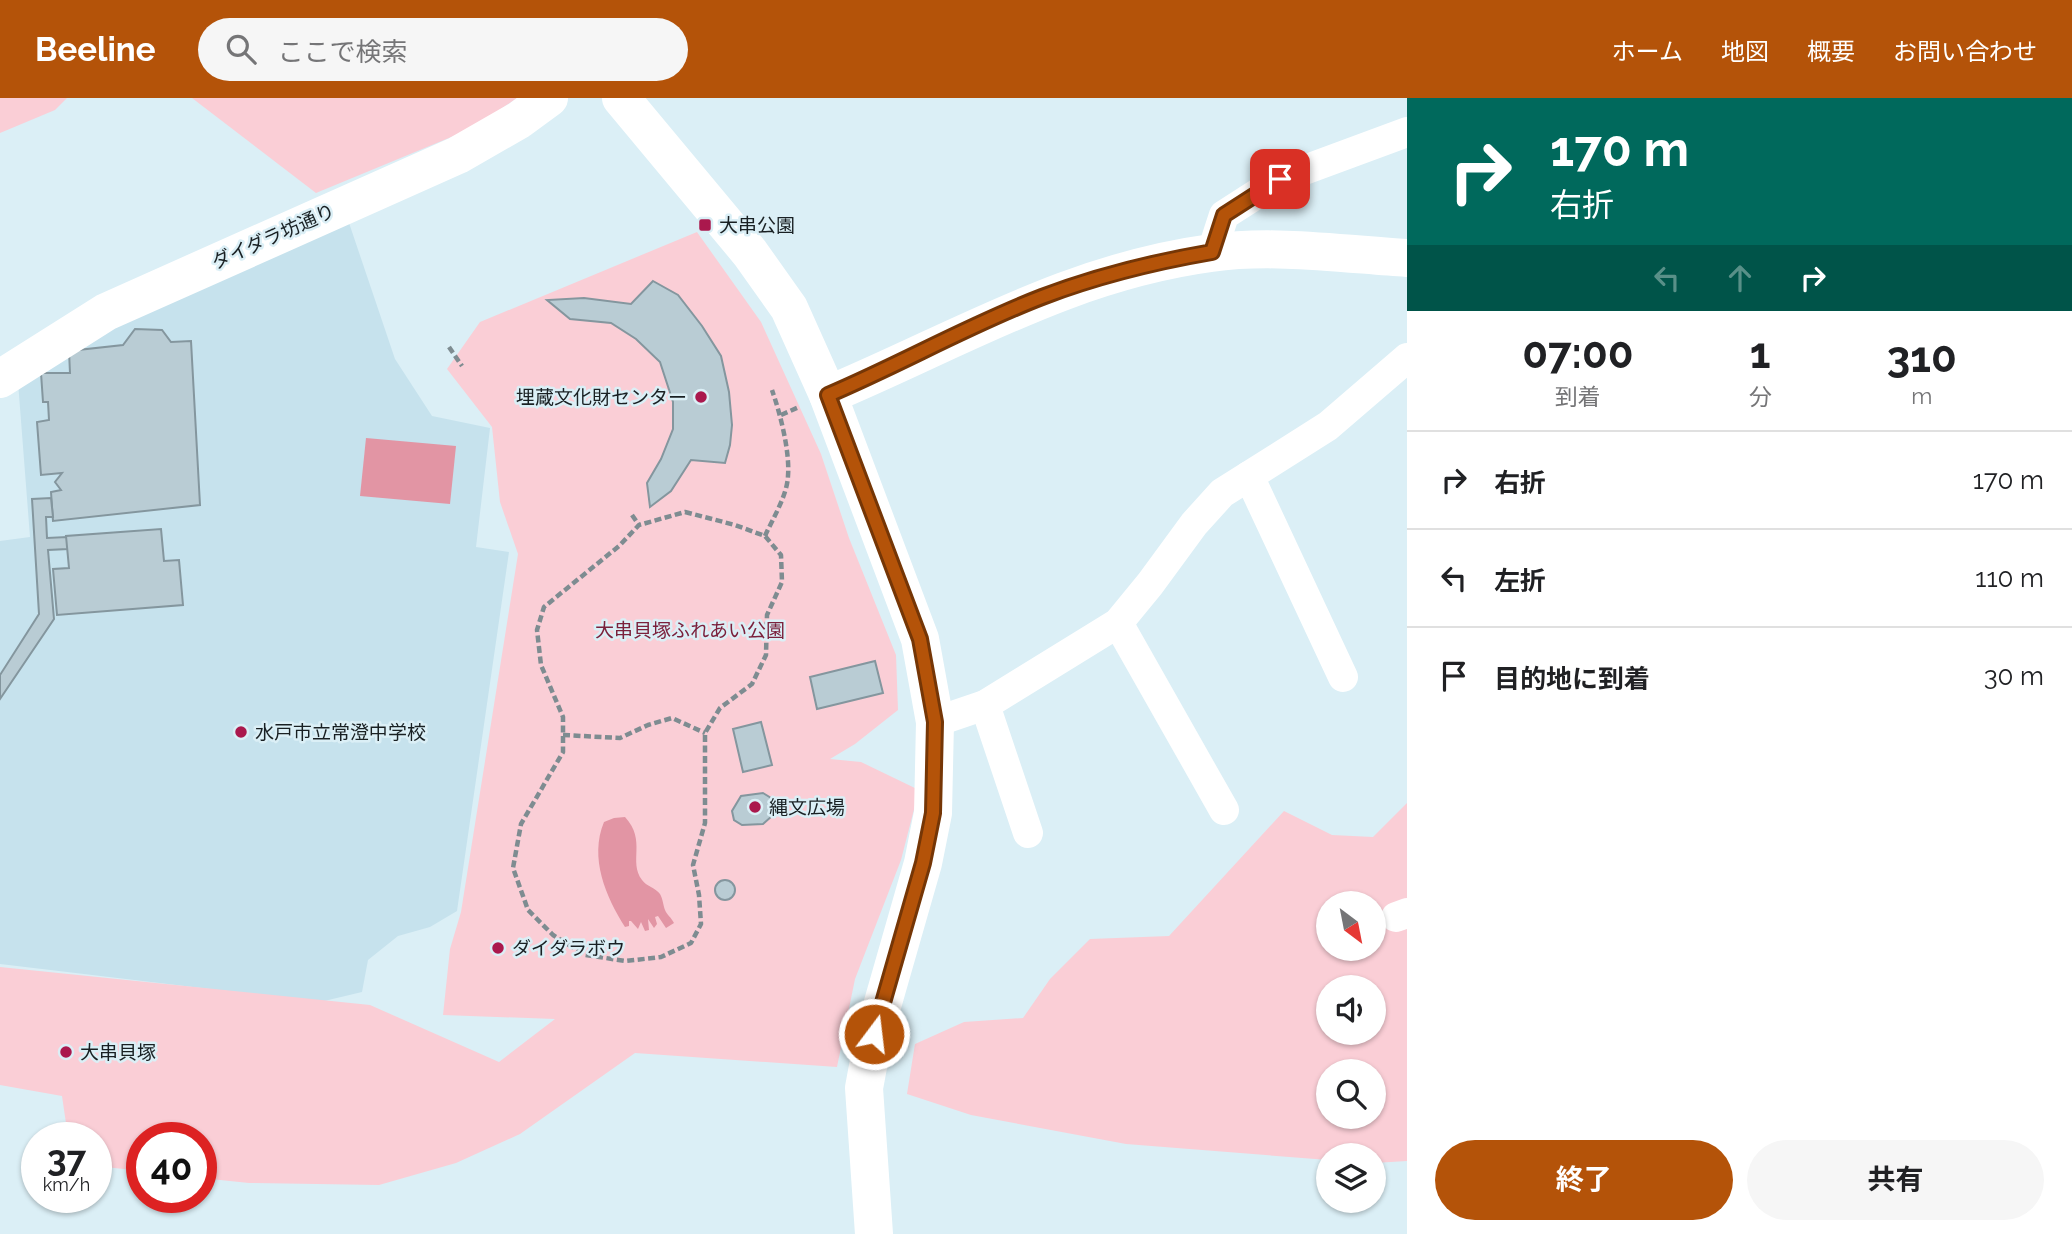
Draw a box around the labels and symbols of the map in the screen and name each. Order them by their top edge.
pin [1250,149,1310,209]
street label: ダイダラ坊通り [208,199,338,273]
place label: 大串公園 [719,214,795,236]
marker: 大串公園 [697,217,713,233]
place label: 埋蔵文化財センター [516,386,687,408]
marker: 埋蔵文化財センター [693,389,709,405]
park label: 大串貝塚ふれあい公園 [595,619,785,641]
place label: 水戸市立常澄中学校 [255,721,426,743]
marker: 水戸市立常澄中学校 [233,724,249,740]
place label: 縄文広場 [769,796,845,818]
marker: 縄文広場 [747,799,763,815]
north arrow [1316,891,1386,961]
place label: ダイダラボウ [512,937,625,959]
marker: ダイダラボウ [490,940,506,956]
position arrow [837,997,911,1071]
place label: 大串貝塚 [80,1041,156,1063]
marker: 大串貝塚 [58,1044,74,1060]
speed limit sign: 40 [126,1122,217,1213]

